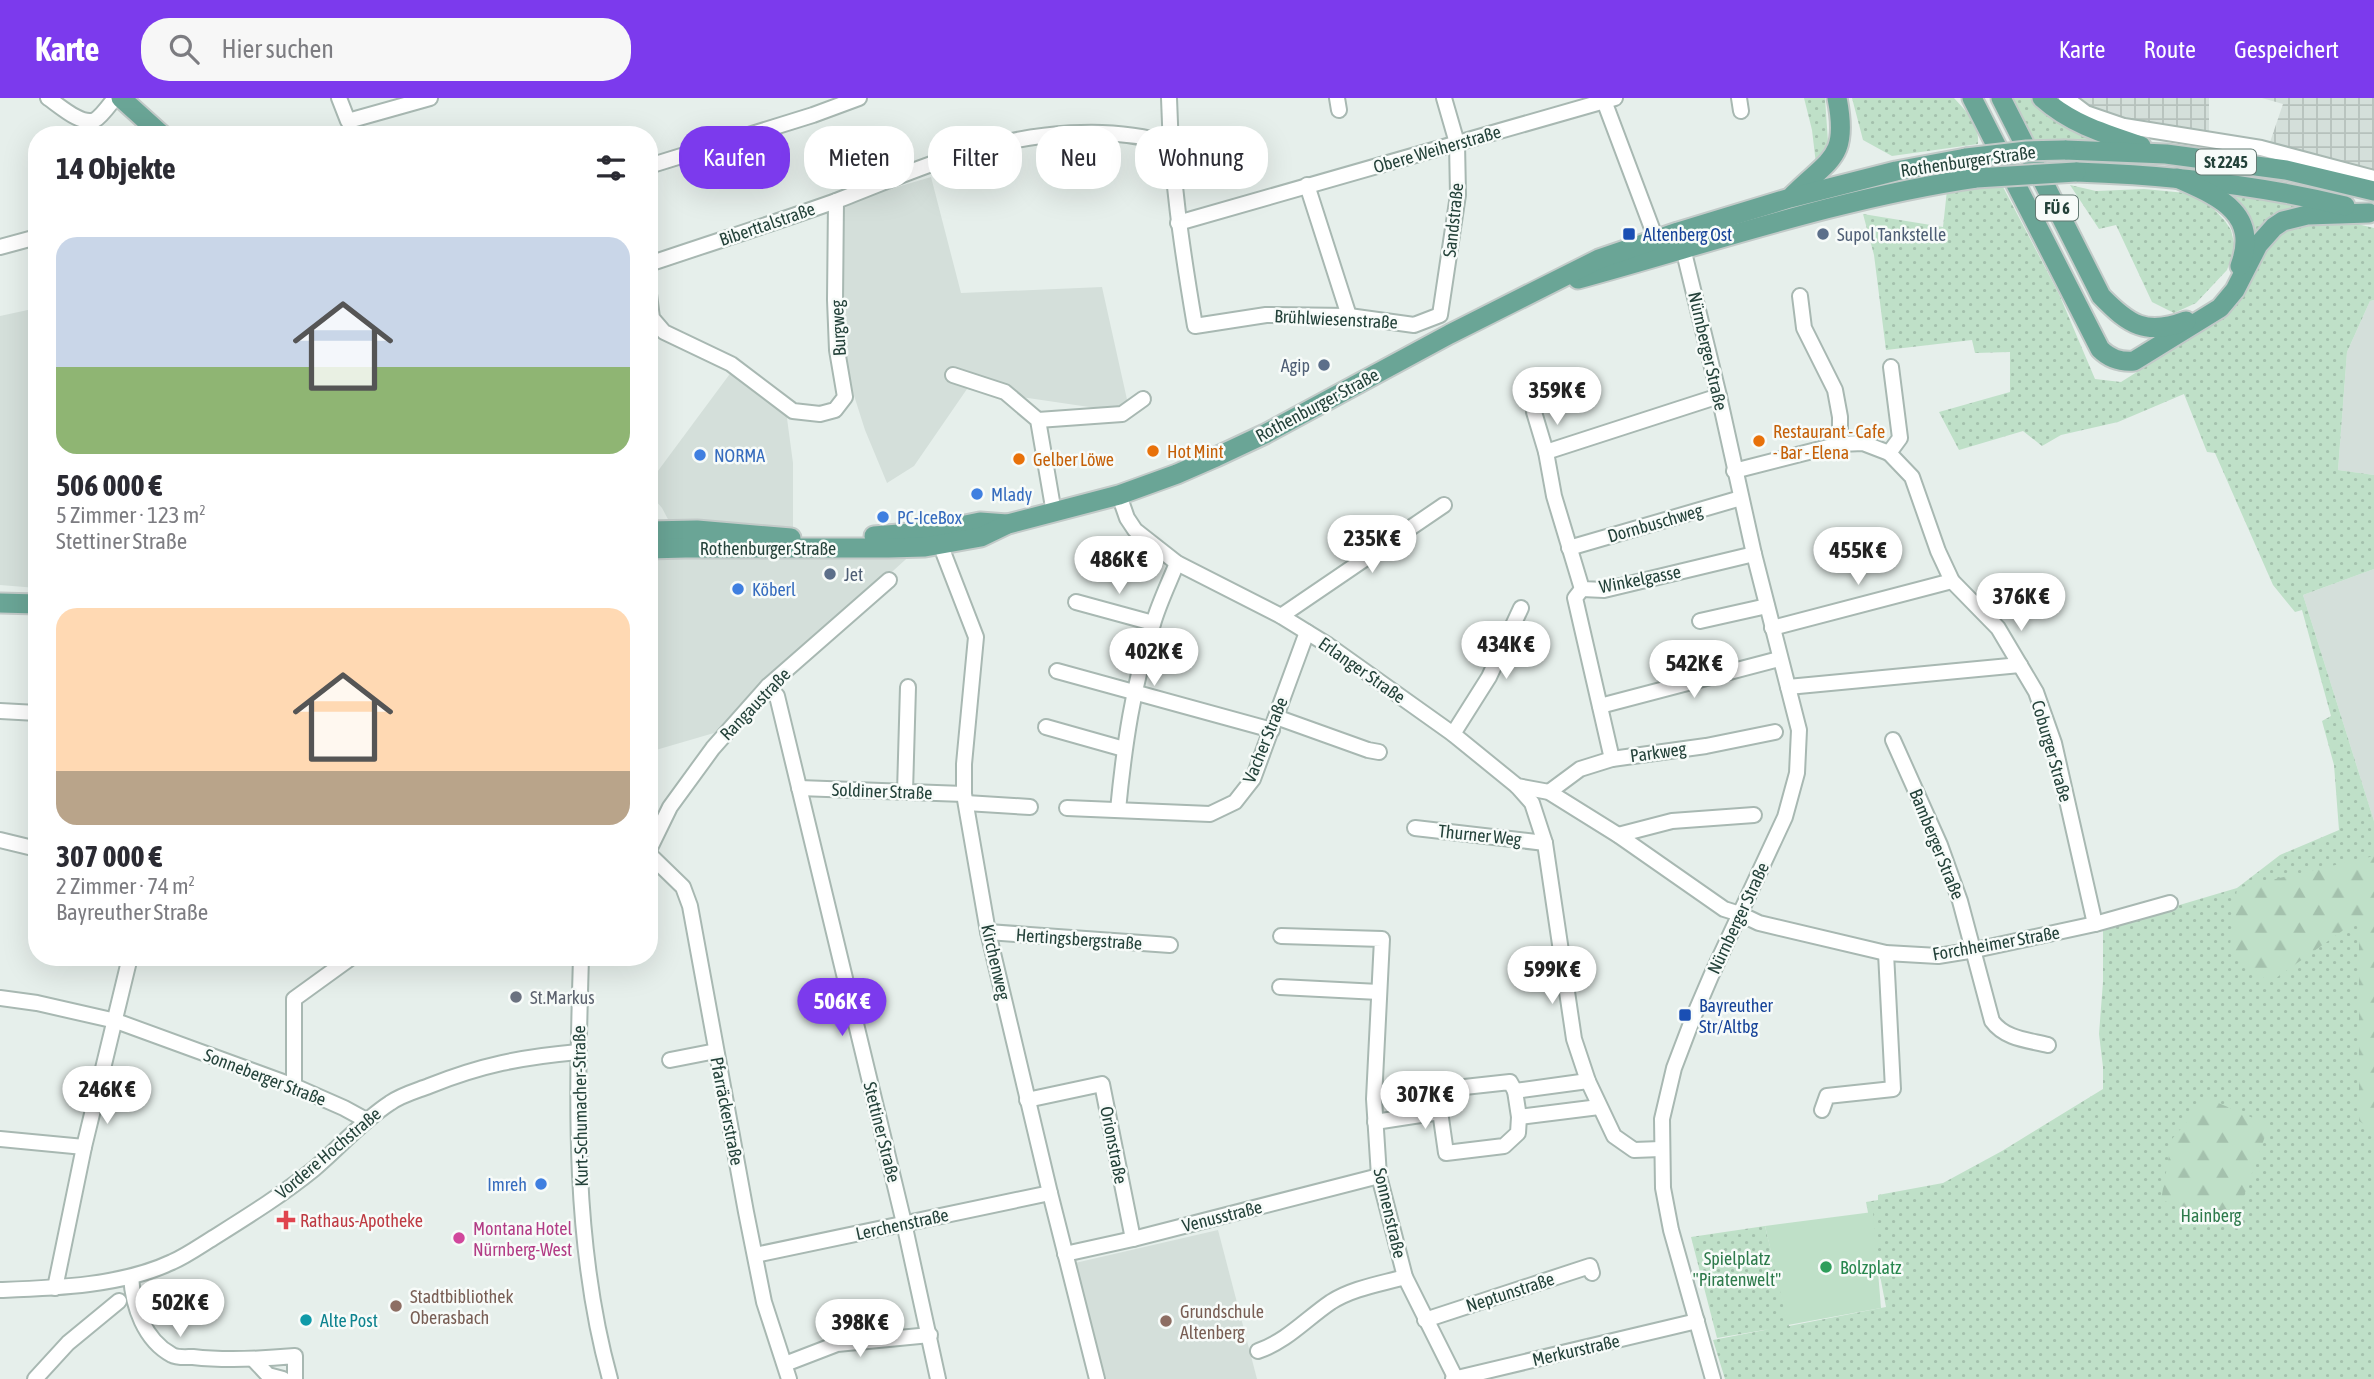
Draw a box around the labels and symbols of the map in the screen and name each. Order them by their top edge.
street label: Obere Weiherstraße [1371,121,1503,177]
street label: Rothenburger Straße [1899,141,2037,181]
road number: St 2245 [2196,150,2256,174]
street label: Sandstraße [1439,182,1467,258]
road number: FÜ 6 [2036,195,2078,220]
street label: Biberttalstraße [717,198,817,250]
place label: Altenberg Ost [1643,224,1732,245]
place label: Supol Tankstelle [1837,224,1946,245]
marker: Altenberg Ost [1621,226,1637,242]
marker: Supol Tankstelle [1815,226,1831,242]
street label: Nürnberger Straße [1684,290,1732,412]
street label: Burgweg [826,299,850,357]
street label: Brühlwiesenstraße [1274,305,1398,333]
place label: Agip [1281,355,1310,376]
marker: Agip [1316,357,1332,373]
street label: Rothenburger Straße [1252,364,1382,446]
pin: 359K € [1500,368,1614,427]
place label: Restaurant - Cafe - Bar - Elena [1773,421,1885,463]
marker: Restaurant - Cafe - Bar - Elena [1751,433,1767,449]
place label: Hot Mint [1167,441,1224,462]
marker: Hot Mint [1145,443,1161,459]
place label: NORMA [714,445,765,466]
marker: NORMA [692,447,708,463]
place label: Gelber Löwe [1033,449,1114,470]
marker: Gelber Löwe [1011,451,1027,467]
place label: Mlady [991,484,1032,505]
marker: Mlady [969,486,985,502]
street label: Dornbuschweg [1605,499,1705,547]
place label: PC-IceBox [897,507,962,528]
marker: PC-IceBox [875,509,891,525]
pin: 235K € [1315,516,1429,575]
pin: 455K € [1801,528,1915,587]
pin: 486K € [1062,536,1176,596]
street label: Rothenburger Straße [700,538,836,559]
street label: Winkelgasse [1597,561,1683,597]
place label: Jet [844,564,863,585]
marker: Jet [822,566,838,582]
pin: 376K € [1964,574,2078,633]
place label: Köberl [752,579,796,600]
marker: Köberl [730,581,746,597]
pin: 434K € [1449,622,1563,681]
pin: 402K € [1097,628,1211,688]
street label: Erlanger Straße [1315,632,1409,708]
pin: 542K € [1637,640,1751,700]
street label: Rangaustraße [715,664,795,744]
street label: Vacher Straße [1238,694,1292,786]
street label: Coburger Straße [2027,698,2077,804]
street label: Parkweg [1629,738,1688,766]
street label: Soldiner Straße [831,779,933,803]
street label: Bamberger Straße [1905,786,1969,902]
street label: Thurner Weg [1437,820,1523,850]
street label: Nürnberger Straße [1703,859,1773,977]
street label: Forchheimer Straße [1931,921,2061,965]
street label: Kirchenweg [977,922,1015,1002]
street label: Hertingsbergstraße [1015,924,1143,954]
pin: 599K € [1495,946,1609,1006]
pin: 506K € [785,978,899,1038]
place label: St.Markus [530,987,595,1008]
marker: St.Markus [508,989,524,1005]
place label: Bayreuther Str/Altbg [1699,995,1774,1037]
marker: Bayreuther Str/Altbg [1677,1007,1693,1023]
street label: Kurt-Schumacher-Straße [568,1025,592,1187]
street label: Sonneberger Straße [201,1044,329,1110]
street label: Pfarräckerstraße [706,1055,748,1167]
pin: 246K € [50,1066,164,1126]
pin: 307K € [1368,1072,1482,1131]
street label: Stettiner Straße [859,1080,905,1184]
street label: Vordere Hochstraße [271,1103,385,1203]
street label: Orionstraße [1096,1104,1132,1186]
street label: Sonnenstraße [1369,1166,1411,1260]
place label: Imreh [487,1174,527,1195]
marker: Imreh [533,1176,549,1192]
street label: Venusstraße [1180,1196,1264,1236]
street label: Lerchenstraße [854,1204,950,1244]
park label: Hainberg [2181,1205,2242,1226]
place label: Rathaus-Apotheke [300,1210,423,1231]
marker: Rathaus-Apotheke [278,1212,294,1228]
place label: Montana Hotel Nürnberg-West [473,1218,572,1260]
marker: Montana Hotel Nürnberg-West [451,1230,467,1246]
park label: Spielplatz "Piratenwelt" [1693,1248,1781,1290]
place label: Bolzplatz [1840,1257,1902,1278]
marker: Bolzplatz [1818,1259,1834,1275]
street label: Neptunstraße [1463,1268,1557,1316]
pin: 502K € [123,1280,237,1339]
place label: Stadtbibliothek Oberasbach [410,1286,513,1328]
marker: Stadtbibliothek Oberasbach [388,1298,404,1314]
pin: 398K € [803,1300,917,1359]
place label: Grundschule Altenberg [1180,1301,1264,1343]
place label: Alte Post [320,1310,378,1331]
marker: Alte Post [298,1312,314,1328]
marker: Grundschule Altenberg [1158,1313,1174,1329]
street label: Merkurstraße [1530,1330,1622,1370]

